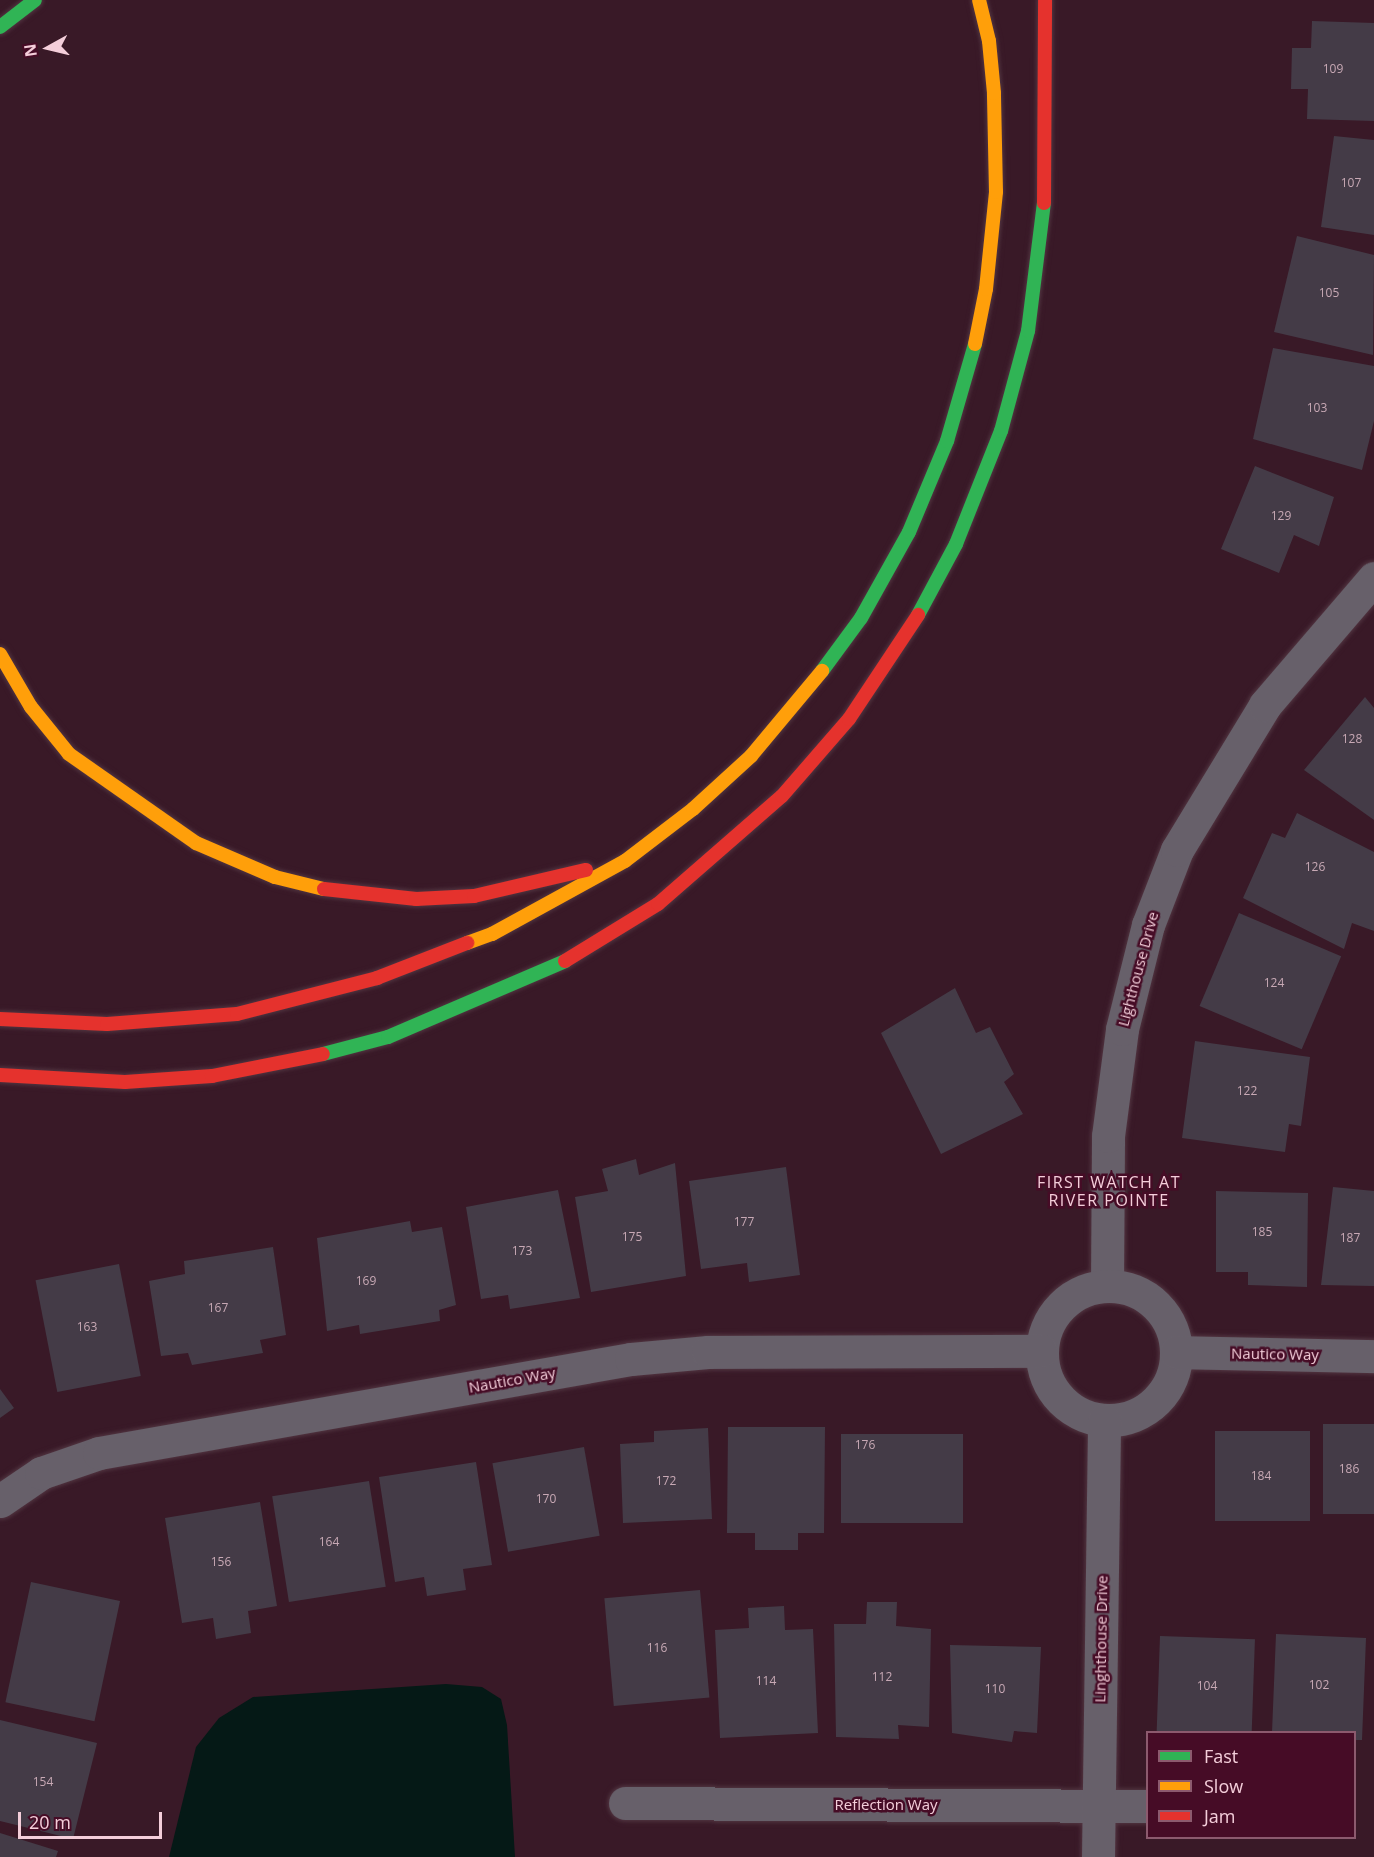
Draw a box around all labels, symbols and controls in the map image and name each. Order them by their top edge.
north arrow [18,18,78,78]
text: N [18,43,42,58]
house number: 109 [1323,62,1343,76]
house number: 107 [1341,176,1361,190]
house number: 105 [1319,286,1339,300]
house number: 103 [1307,401,1327,415]
house number: 129 [1271,509,1291,523]
house number: 128 [1342,732,1362,746]
house number: 126 [1305,860,1325,874]
street label: Lighthouse Drive [1114,910,1162,1028]
house number: 124 [1264,976,1284,990]
house number: 122 [1237,1084,1257,1098]
district label: FIRST WATCH AT RIVER POINTE [1037,1172,1181,1210]
house number: 177 [734,1215,754,1229]
house number: 185 [1252,1225,1272,1239]
house number: 175 [622,1230,642,1244]
house number: 187 [1340,1231,1360,1245]
house number: 173 [512,1244,532,1258]
house number: 169 [356,1274,376,1288]
house number: 167 [208,1301,228,1315]
house number: 163 [77,1320,97,1334]
street label: Nautico Way [1231,1344,1319,1364]
street label: Nautico Way [467,1364,557,1396]
house number: 176 [855,1438,875,1452]
house number: 186 [1339,1462,1359,1476]
house number: 184 [1251,1469,1271,1483]
house number: 172 [656,1474,676,1488]
house number: 170 [536,1492,556,1506]
house number: 164 [319,1535,339,1549]
house number: 156 [211,1555,231,1569]
street label: Linghthouse Drive [1091,1575,1111,1703]
house number: 116 [647,1641,667,1655]
house number: 112 [872,1670,892,1684]
house number: 114 [756,1674,776,1688]
house number: 102 [1309,1678,1329,1692]
house number: 104 [1197,1679,1217,1693]
house number: 110 [985,1682,1005,1696]
legend [1146,1731,1356,1839]
text: Fast [1204,1744,1238,1768]
text: Slow [1204,1774,1243,1798]
house number: 154 [33,1775,53,1789]
street label: Reflection Way [834,1796,938,1814]
scale bar [21,1800,165,1838]
text: Jam [1204,1804,1236,1828]
text: 20 m [29,1810,71,1834]

